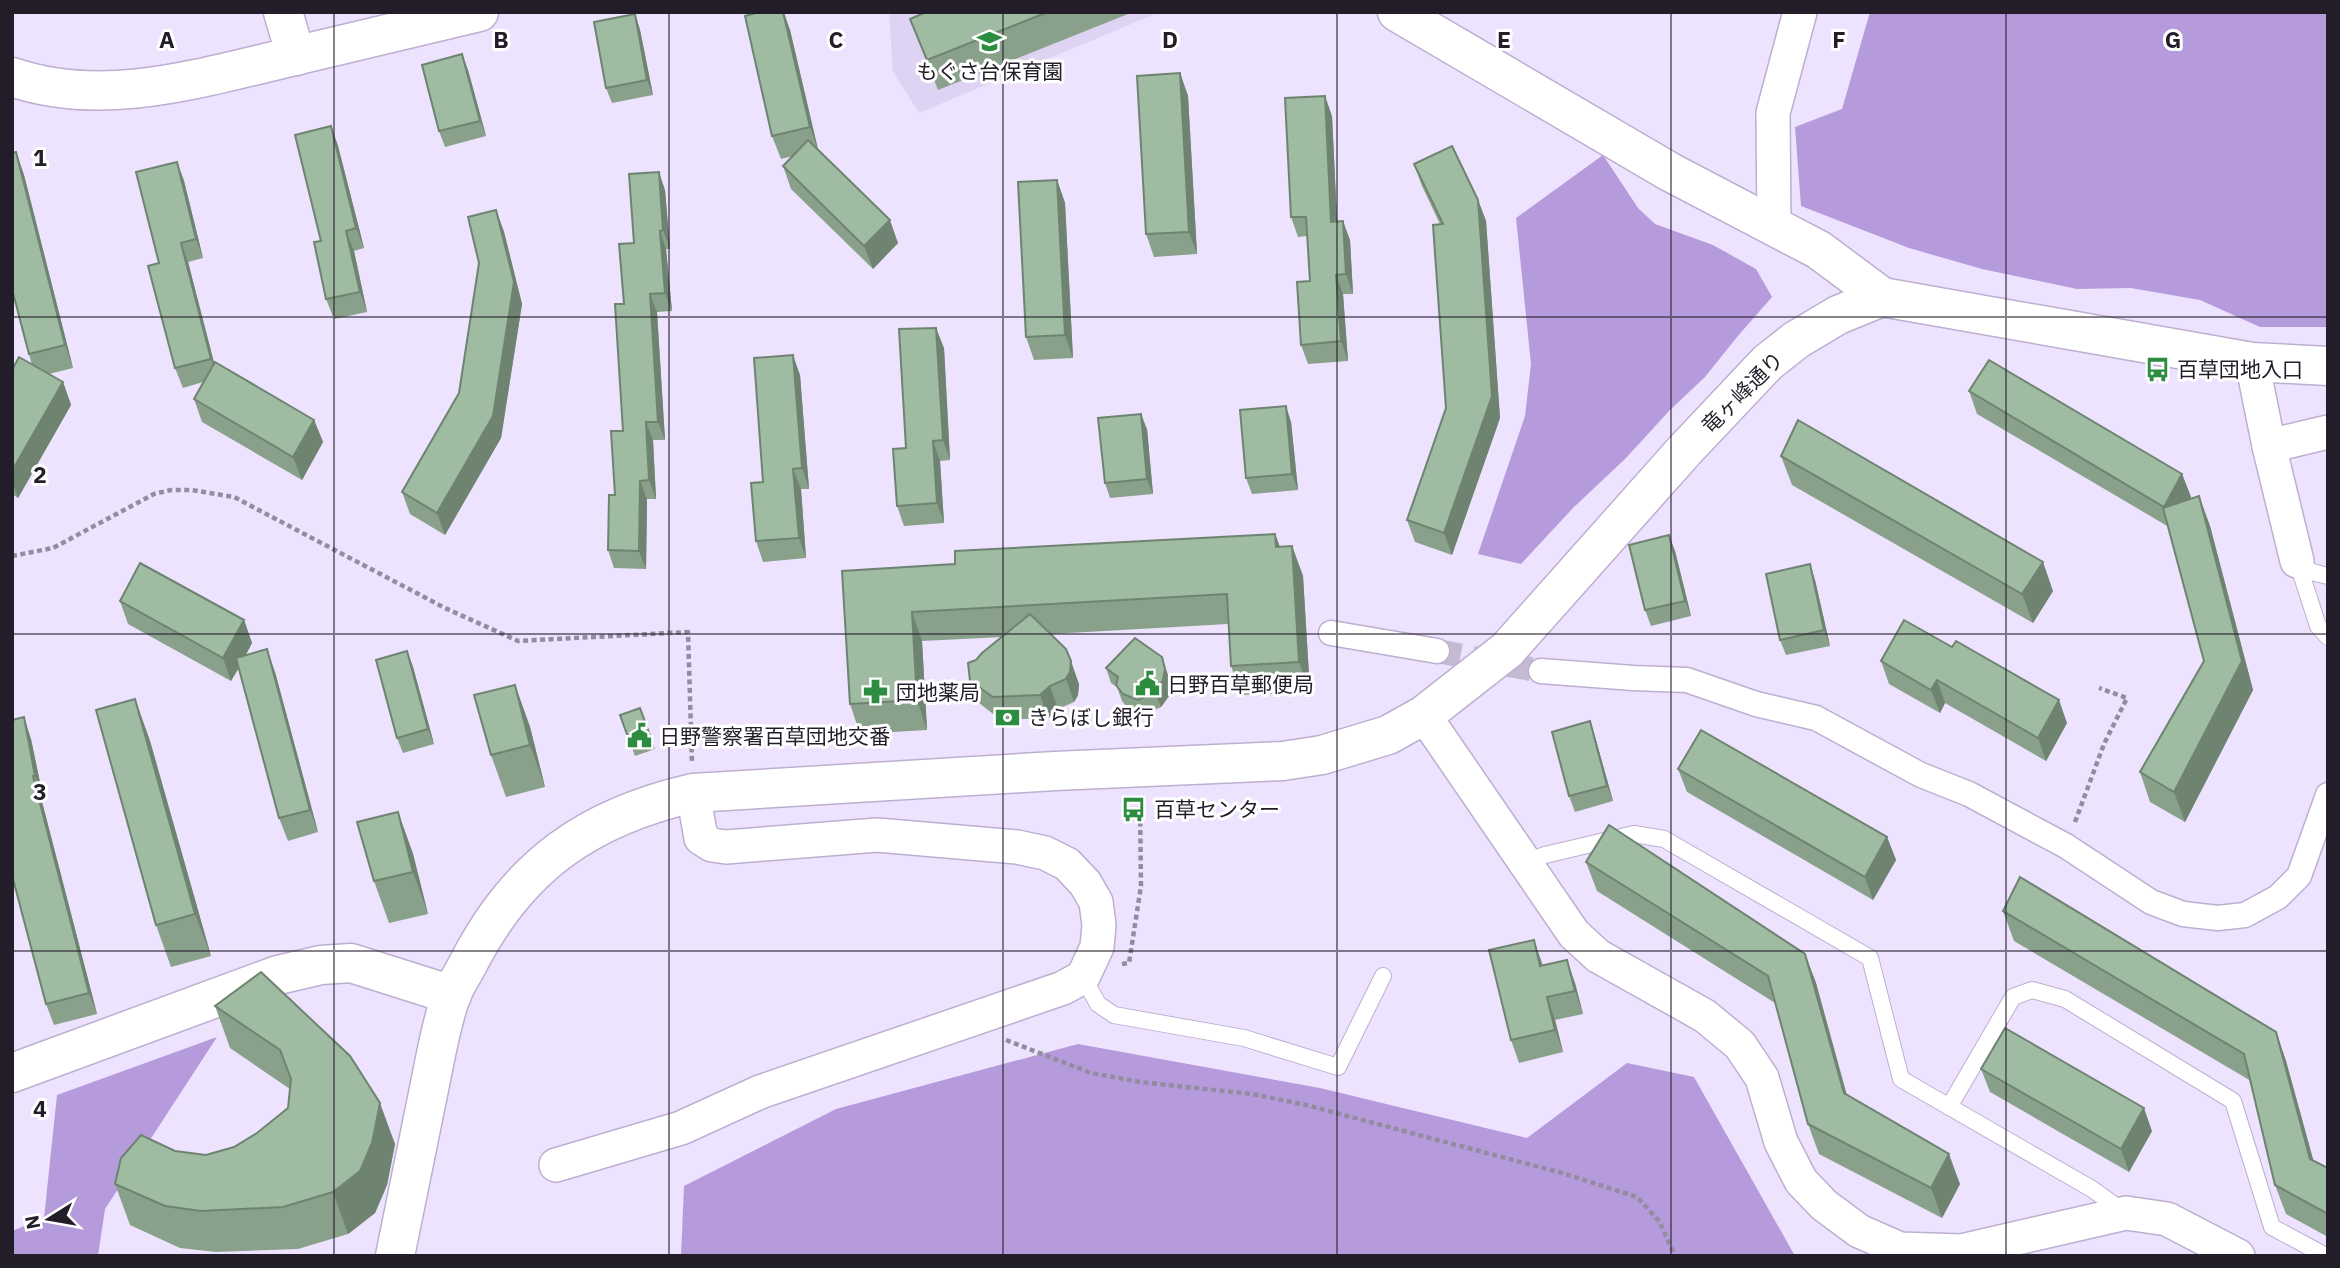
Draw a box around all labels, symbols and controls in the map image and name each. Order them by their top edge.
text: A [159,24,175,54]
text: B [493,24,509,54]
text: C [829,24,844,54]
text: D [1162,24,1178,54]
text: E [1497,24,1511,54]
text: F [1832,24,1846,54]
text: G [2165,24,2181,54]
school or university icon: もぐさ台保育園 [976,28,1004,56]
place label: もぐさ台保育園 [917,57,1064,85]
text: 1 [33,142,47,172]
street label: 竜ヶ峰通り [1695,345,1789,439]
bus stop icon: 百草団地入口 [2143,355,2171,383]
place label: 百草団地入口 [2177,355,2303,383]
text: 2 [33,459,47,489]
public building icon: 日野百草郵便局 [1133,670,1161,698]
place label: 日野百草郵便局 [1167,670,1314,698]
pharmacy icon: 団地薬局 [862,678,890,706]
place label: 団地薬局 [896,678,980,706]
bank icon: きらぼし銀行 [994,703,1022,731]
place label: きらぼし銀行 [1028,703,1154,731]
public building icon: 日野警察署百草団地交番 [625,722,653,750]
place label: 日野警察署百草団地交番 [659,722,890,750]
text: 3 [33,776,47,806]
bus stop icon: 百草センター [1120,795,1148,823]
place label: 百草センター [1154,795,1280,823]
text: 4 [33,1093,47,1123]
north arrow [14,1184,84,1254]
text: N [19,1213,45,1231]

